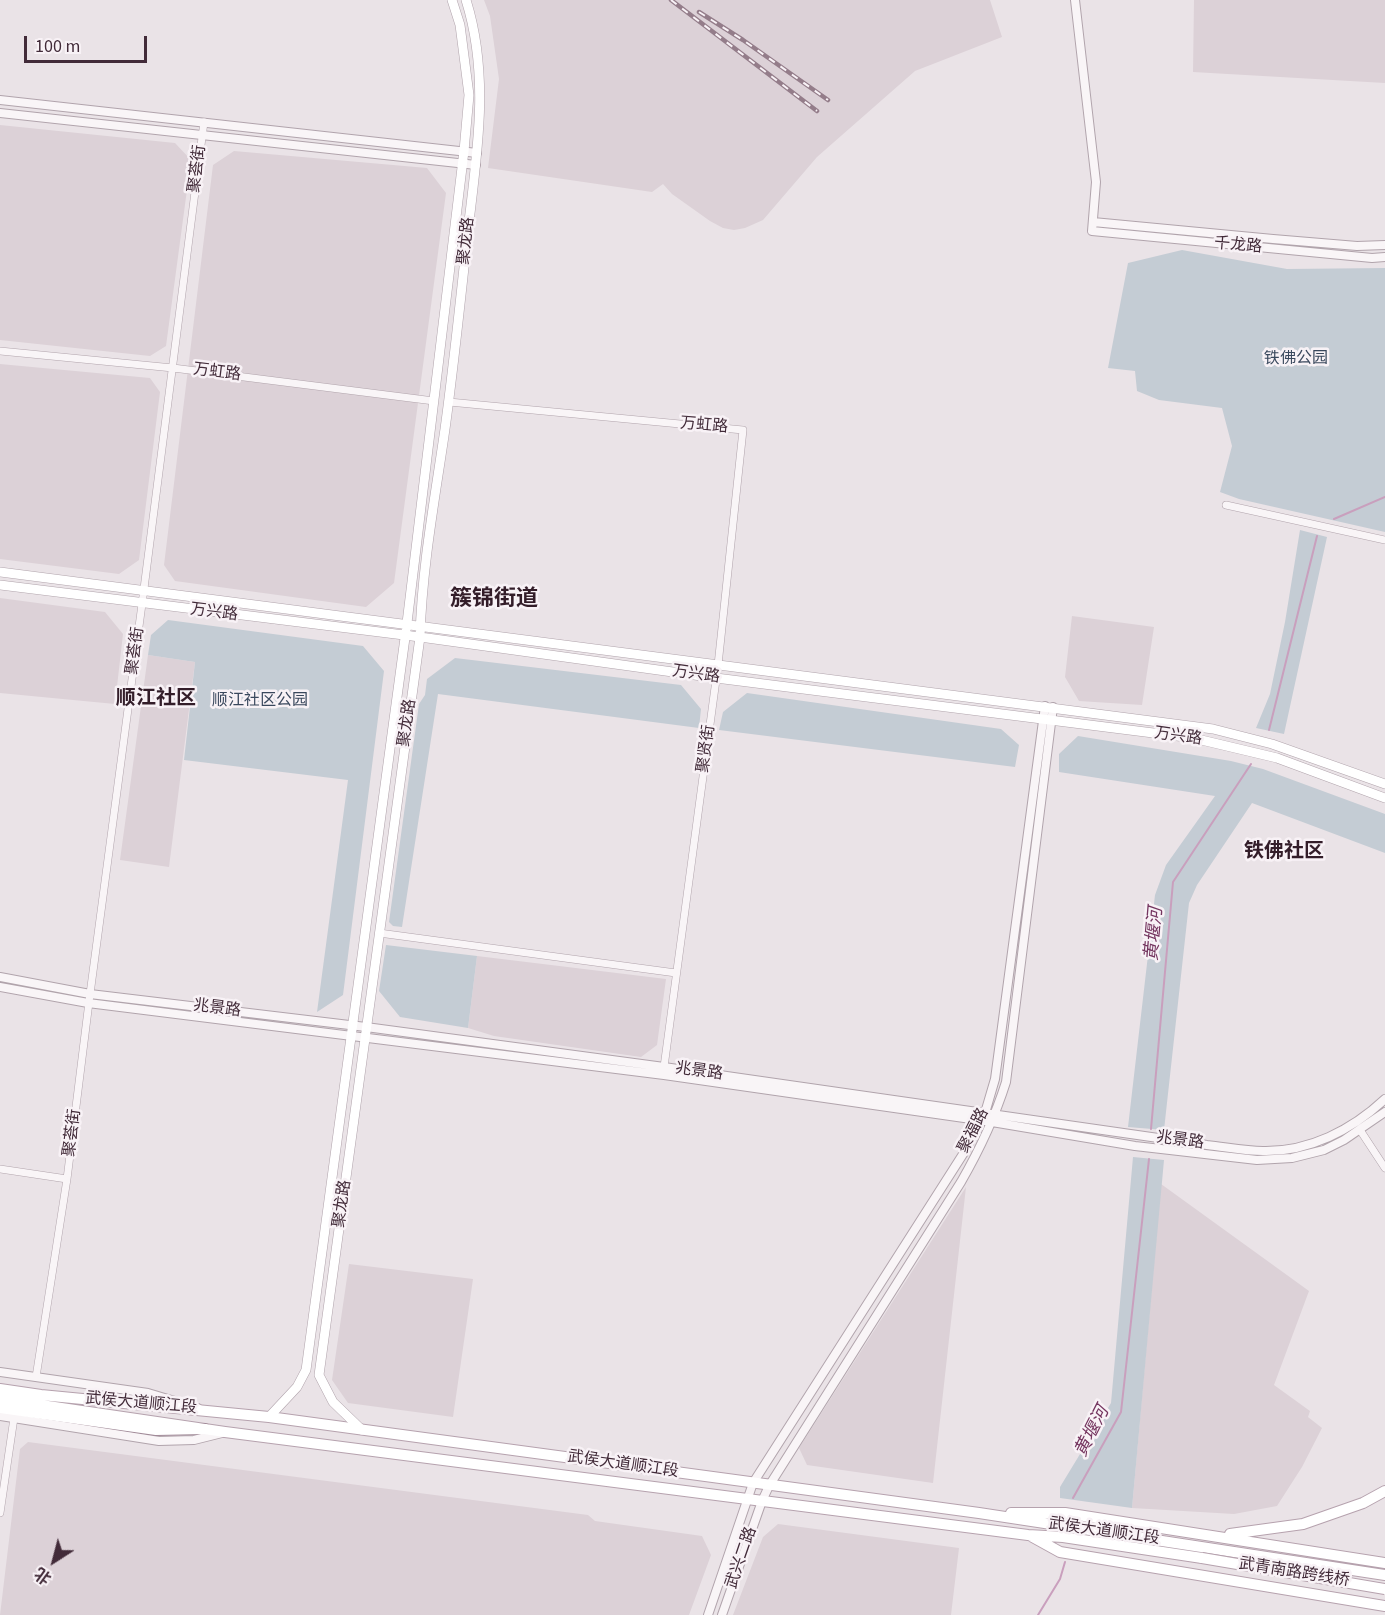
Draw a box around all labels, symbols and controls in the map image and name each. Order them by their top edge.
scale bar [27,24,150,62]
text: 100 m [35,34,80,59]
street label: 聚荟街 [186,144,210,194]
street label: 聚龙路 [455,216,479,266]
street label: 千龙路 [1213,234,1263,258]
park label: 铁佛公园 [1264,349,1328,369]
street label: 万虹路 [192,361,242,385]
street label: 万虹路 [679,414,729,438]
district label: 簇锦街道 [450,587,538,613]
street label: 万兴路 [189,601,239,625]
street label: 聚荟街 [123,626,149,676]
street label: 万兴路 [671,662,721,688]
district label: 顺江社区 [116,688,196,712]
park label: 顺江社区公园 [212,691,308,711]
street label: 聚龙路 [395,698,421,748]
street label: 聚贤街 [694,724,720,774]
street label: 万兴路 [1153,724,1203,750]
district label: 铁佛社区 [1244,841,1324,865]
water label: 黄堰河 [1142,906,1168,962]
street label: 兆景路 [192,997,242,1021]
street label: 兆景路 [674,1059,724,1085]
street label: 聚福路 [955,1105,993,1157]
street label: 聚荟街 [61,1108,85,1158]
street label: 兆景路 [1155,1128,1205,1154]
street label: 聚龙路 [330,1179,356,1229]
street label: 武侯大道顺江段 [84,1390,198,1418]
water label: 黄堰河 [1071,1403,1115,1461]
street label: 武侯大道顺江段 [566,1448,680,1482]
street label: 武侯大道顺江段 [1047,1515,1161,1549]
street label: 武兴二路 [723,1525,761,1591]
north arrow [24,1531,84,1591]
street label: 武青南路跨线桥 [1237,1555,1351,1591]
text: 北 [30,1562,56,1589]

